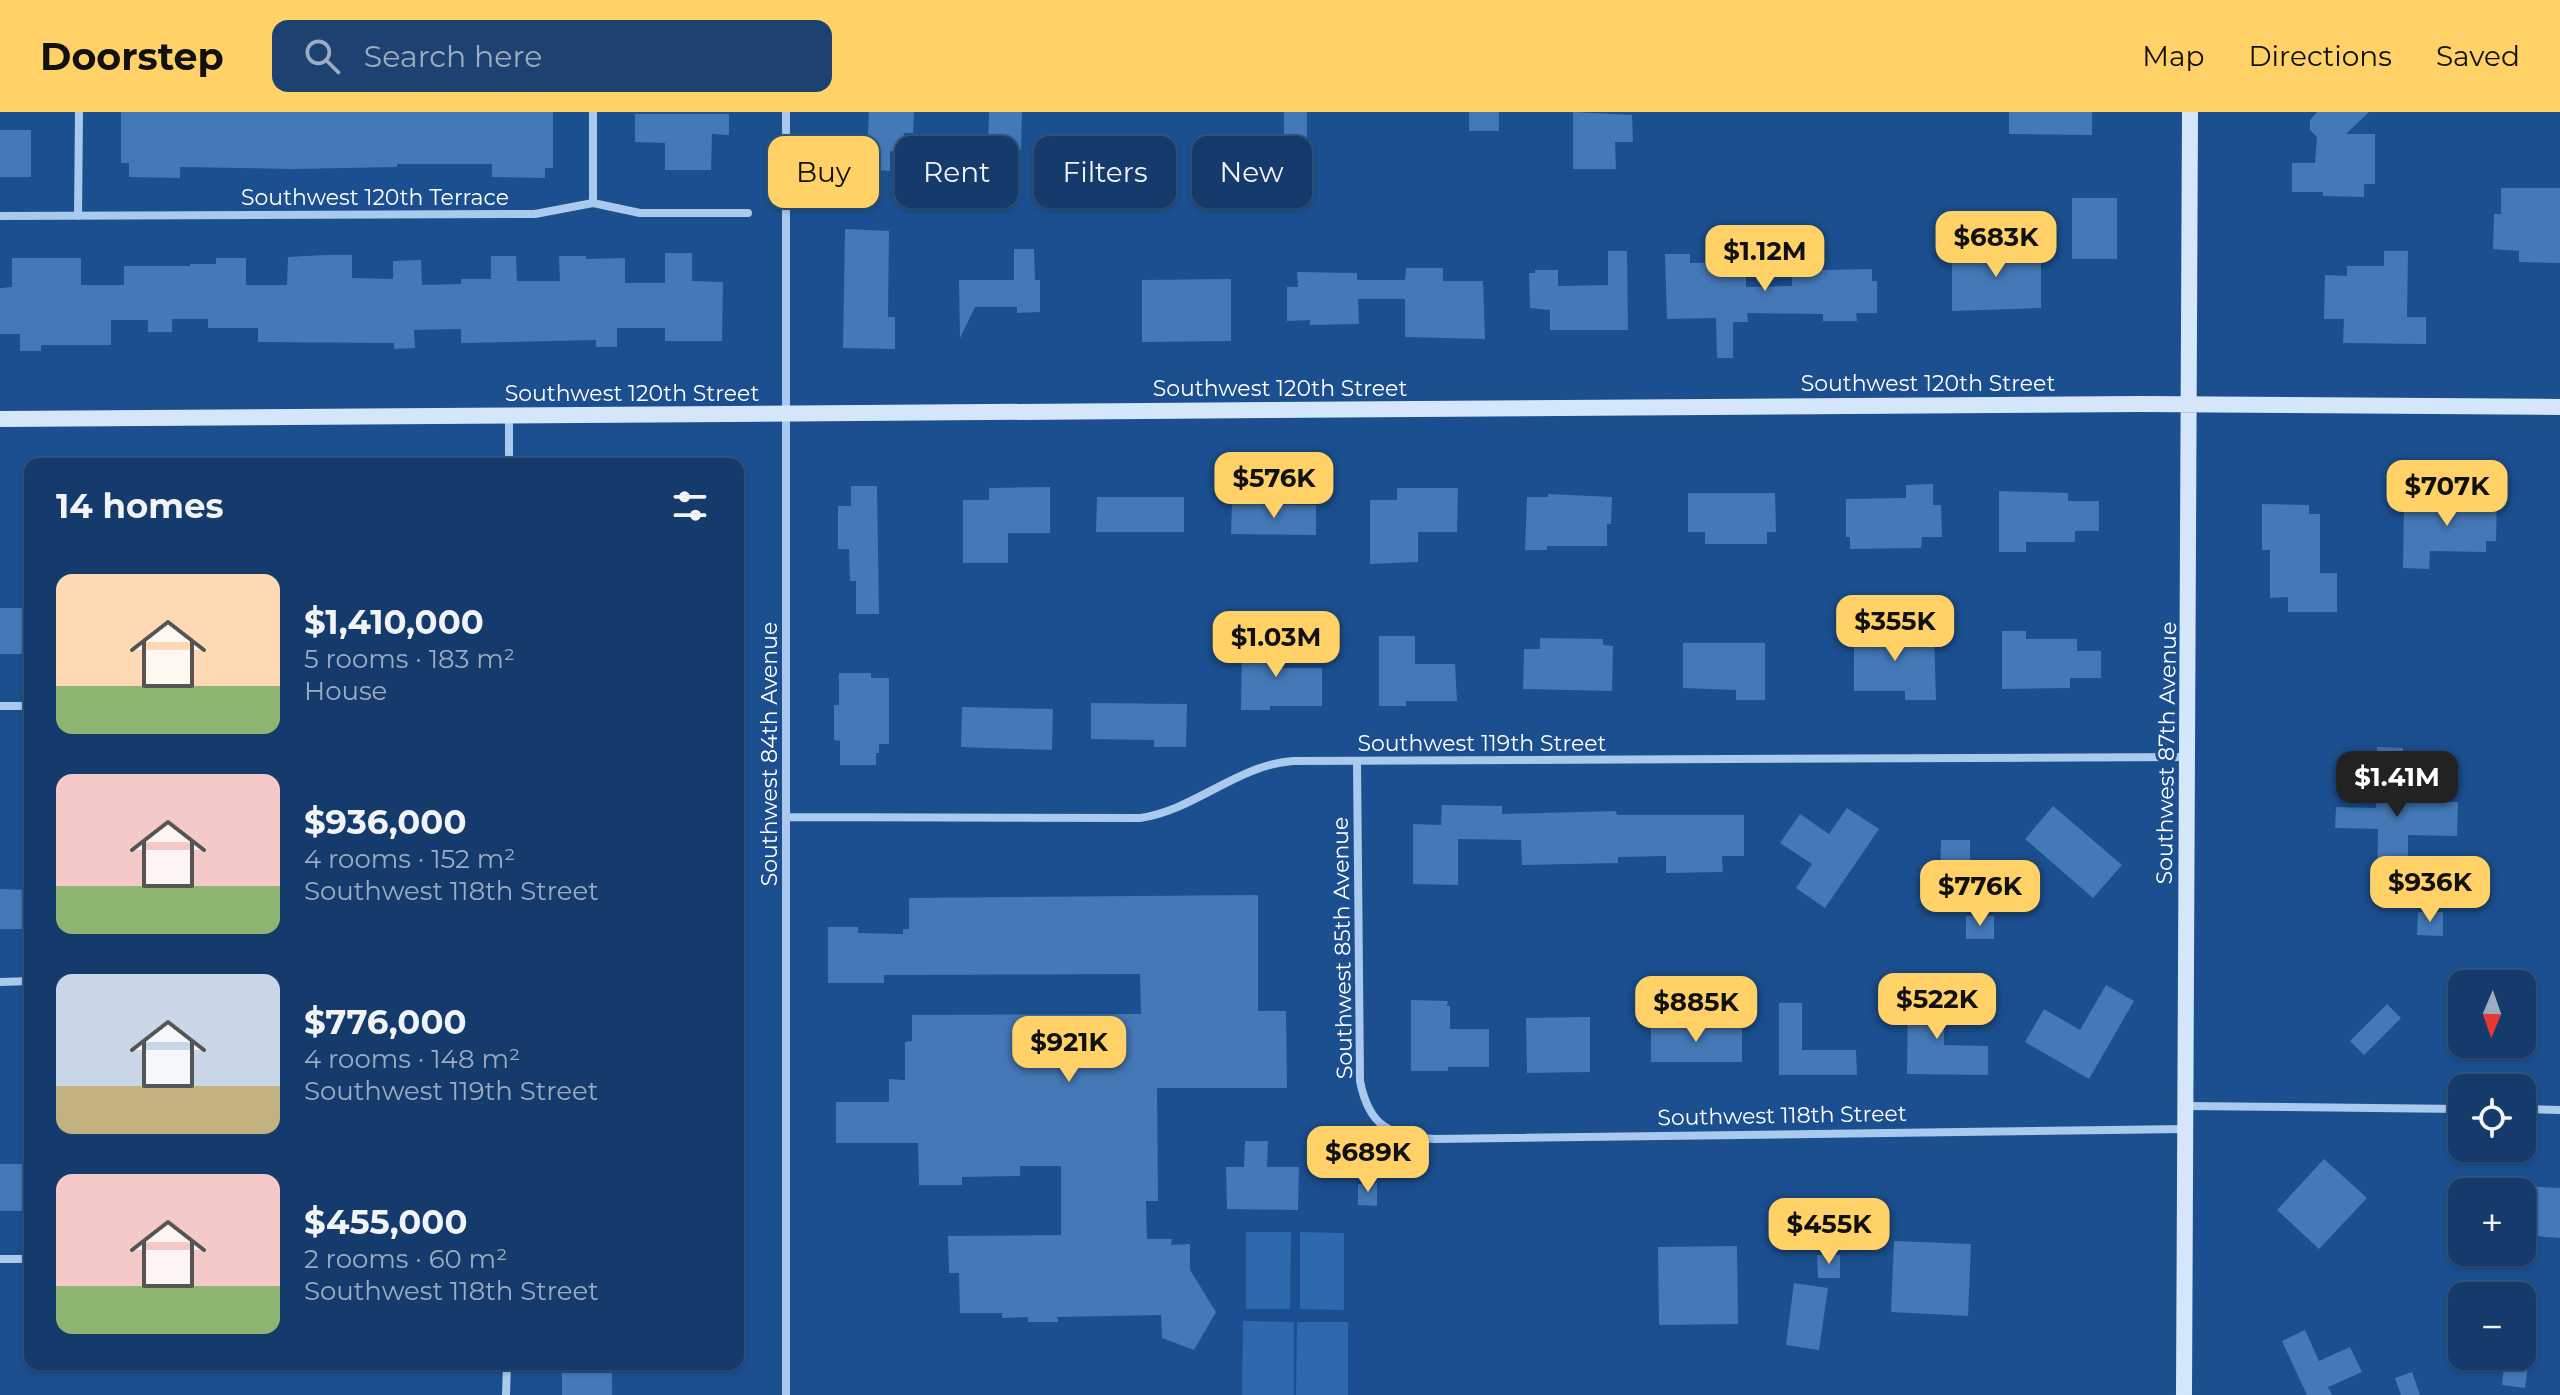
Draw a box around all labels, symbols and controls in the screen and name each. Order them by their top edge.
search box [272,20,832,92]
text: Doorstep [40,33,224,80]
icon: search [300,34,344,78]
text: Search here [364,38,542,75]
text: Map [2142,39,2204,73]
text: Directions [2248,39,2392,73]
text: Saved [2436,39,2520,73]
chip: Buy [768,136,879,208]
chip: Rent [895,136,1018,208]
chip: Filters [1034,136,1176,208]
chip: New [1192,136,1312,208]
street label: Southwest 120th Terrace [241,184,509,211]
pin: $683K [1940,211,2052,279]
text: $683K [1954,221,2038,253]
pin: $1.12M [1700,225,1830,293]
text: $1.12M [1723,235,1807,267]
street label: Southwest 120th Street [1801,370,2055,397]
street label: Southwest 120th Street [1153,375,1407,402]
street label: Southwest 120th Street [505,380,759,407]
pin: $576K [1218,452,1330,520]
pin: $707K [2391,460,2503,528]
text: $576K [1232,462,1316,494]
text: $707K [2405,470,2489,502]
icon: filters [668,484,712,528]
text: 14 homes [56,485,224,527]
pin: $355K [1839,595,1951,663]
text: $1,410,000 [304,601,484,643]
text: $355K [1854,605,1936,637]
icon: home [120,606,216,702]
pin: $1.03M [1211,611,1341,679]
text: $1.03M [1231,621,1321,653]
street label: Southwest 87th Avenue [2151,621,2182,885]
street label: Southwest 84th Avenue [756,622,783,886]
text: 5 rooms · 183 m² [304,643,515,675]
text: House [304,675,387,707]
street label: Southwest 119th Street [1357,730,1607,757]
pin: $1.41M [2332,751,2462,819]
text: $1.41M [2354,761,2440,793]
text: $936,000 [304,801,467,843]
icon: home [120,806,216,902]
street label: Southwest 85th Avenue [1327,817,1358,1079]
text: 4 rooms · 152 m² [304,843,515,875]
pin: $936K [2374,856,2486,924]
pin: $776K [1924,860,2036,928]
text: $936K [2388,866,2472,898]
text: $776K [1938,870,2022,902]
text: Southwest 118th Street [304,875,599,907]
north arrow [2448,970,2536,1058]
map controls [2448,970,2536,1370]
pin: $522K [1881,973,1993,1041]
pin: $885K [1640,976,1752,1044]
text: $522K [1896,983,1978,1015]
text: $885K [1653,986,1739,1018]
text: $776,000 [304,1001,467,1043]
icon: home [120,1006,216,1102]
pin: $921K [1013,1016,1125,1084]
text: $921K [1030,1026,1108,1058]
text: 4 rooms · 148 m² [304,1043,520,1075]
button: locate [2448,1074,2536,1162]
text: Southwest 119th Street [304,1075,598,1107]
street label: Southwest 118th Street [1657,1100,1907,1131]
pin: $689K [1312,1126,1424,1194]
text: $689K [1325,1136,1411,1168]
button: + [2448,1178,2536,1266]
pin: $455K [1773,1198,1885,1266]
text: $455,000 [304,1201,467,1243]
icon: home [120,1206,216,1302]
text: $455K [1787,1208,1871,1240]
text: 2 rooms · 60 m² [304,1243,507,1275]
text: Southwest 118th Street [304,1275,599,1307]
button: − [2448,1282,2536,1370]

